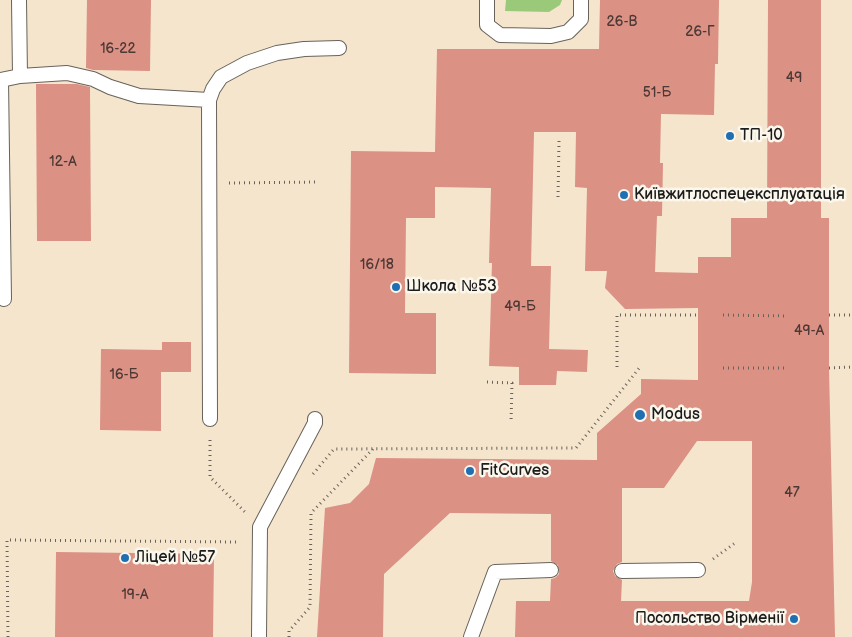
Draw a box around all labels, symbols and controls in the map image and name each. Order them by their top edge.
house number: 26-В [607,14,637,30]
house number: 26-Г [685,24,715,40]
house number: 16-22 [100,41,136,57]
house number: 49 [786,70,802,86]
house number: 51-Б [643,85,671,101]
place label: ТП-10 [740,126,783,146]
marker: ТП-10 [724,130,736,142]
house number: 12-А [49,154,77,170]
place label: Київжитлоспецексплуатація [634,185,845,205]
marker: Київжитлоспецексплуатація [618,189,630,201]
house number: 16/18 [360,257,394,273]
place label: Школа №53 [406,277,497,297]
marker: Школа №53 [390,281,402,293]
house number: 49-Б [504,299,536,315]
house number: 49-А [794,323,824,339]
house number: 16-Б [110,367,138,383]
place label: Modus [651,405,700,425]
marker: Modus [633,408,647,422]
place label: FitCurves [480,461,549,481]
marker: FitCurves [464,465,476,477]
house number: 47 [784,485,800,501]
place label: Ліцей №57 [135,548,215,568]
marker: Ліцей №57 [119,552,131,564]
house number: 19-А [121,587,149,603]
place label: Посольство Вірменії [635,609,784,629]
marker: Посольство Вірменії [788,613,800,625]

